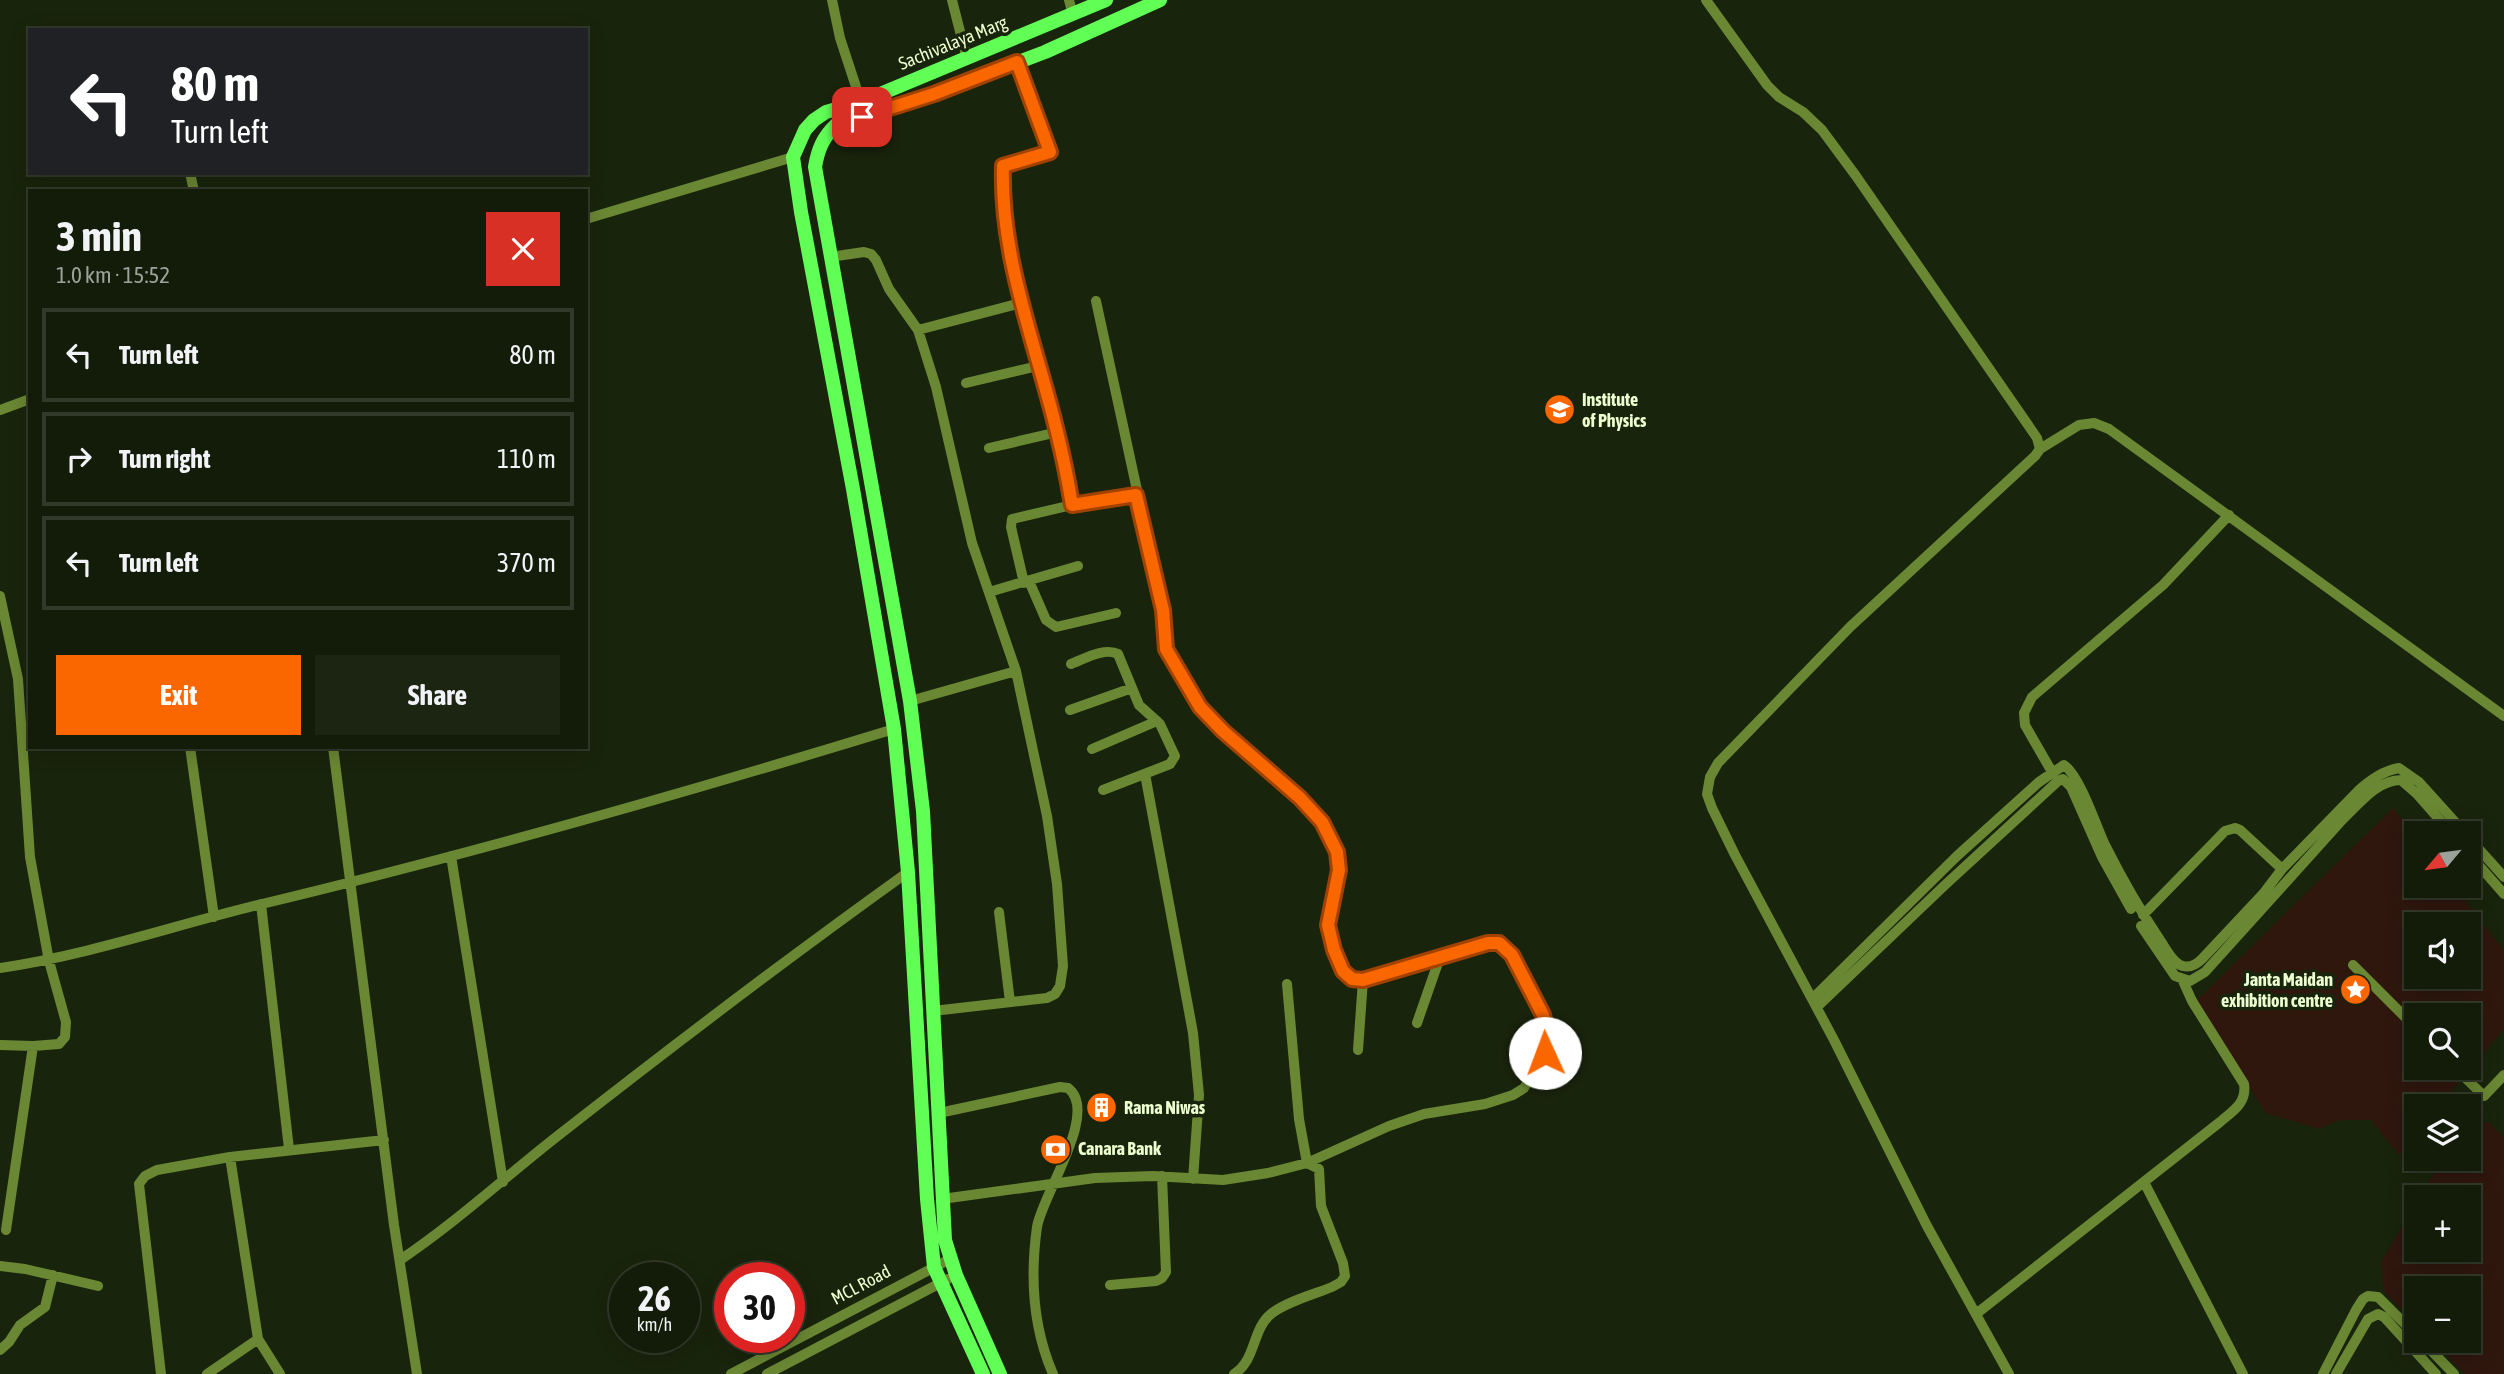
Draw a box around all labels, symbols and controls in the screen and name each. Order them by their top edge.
street label: Sachivalaya Marg [895,11,1010,74]
text: 80 m [171,55,259,111]
icon: left [56,56,147,147]
pin [832,87,892,147]
icon: arrive [843,98,881,136]
text: Turn left [171,113,269,150]
text: 3 min [56,212,142,260]
button: close [486,212,560,286]
text: 1.0 km · 15:52 [56,262,170,288]
icon: left [60,336,98,374]
text: Turn left [119,340,199,370]
text: 80 m [509,340,556,370]
place label: Institute of Physics [1582,389,1647,431]
school or university icon: Institute of Physics [1542,393,1576,427]
icon: right [60,440,98,478]
text: Turn right [119,444,210,474]
text: 110 m [497,444,556,474]
icon: left [60,544,98,582]
text: Turn left [119,548,199,578]
text: 370 m [497,548,556,578]
button: Exit [56,655,301,735]
button: Share [315,655,560,735]
north arrow [2404,821,2482,898]
map controls [2404,821,2481,1353]
button: sound [2404,912,2481,989]
place label: Janta Maidan exhibition centre [2221,969,2333,1011]
place icon: Janta Maidan exhibition centre [2339,973,2373,1007]
button: search [2404,1003,2481,1080]
position arrow [1508,1016,1582,1090]
building icon: Rama Niwas [1084,1091,1118,1125]
button: layers [2404,1094,2481,1171]
place label: Rama Niwas [1124,1097,1206,1118]
bank icon: Canara Bank [1038,1132,1072,1166]
place label: Canara Bank [1078,1138,1162,1159]
button: + [2404,1185,2481,1262]
street label: MCL Road [828,1260,894,1309]
speed limit sign: 30 [714,1262,805,1353]
button: − [2404,1276,2481,1353]
text: 26 [638,1278,671,1318]
text: km/h [637,1314,672,1335]

